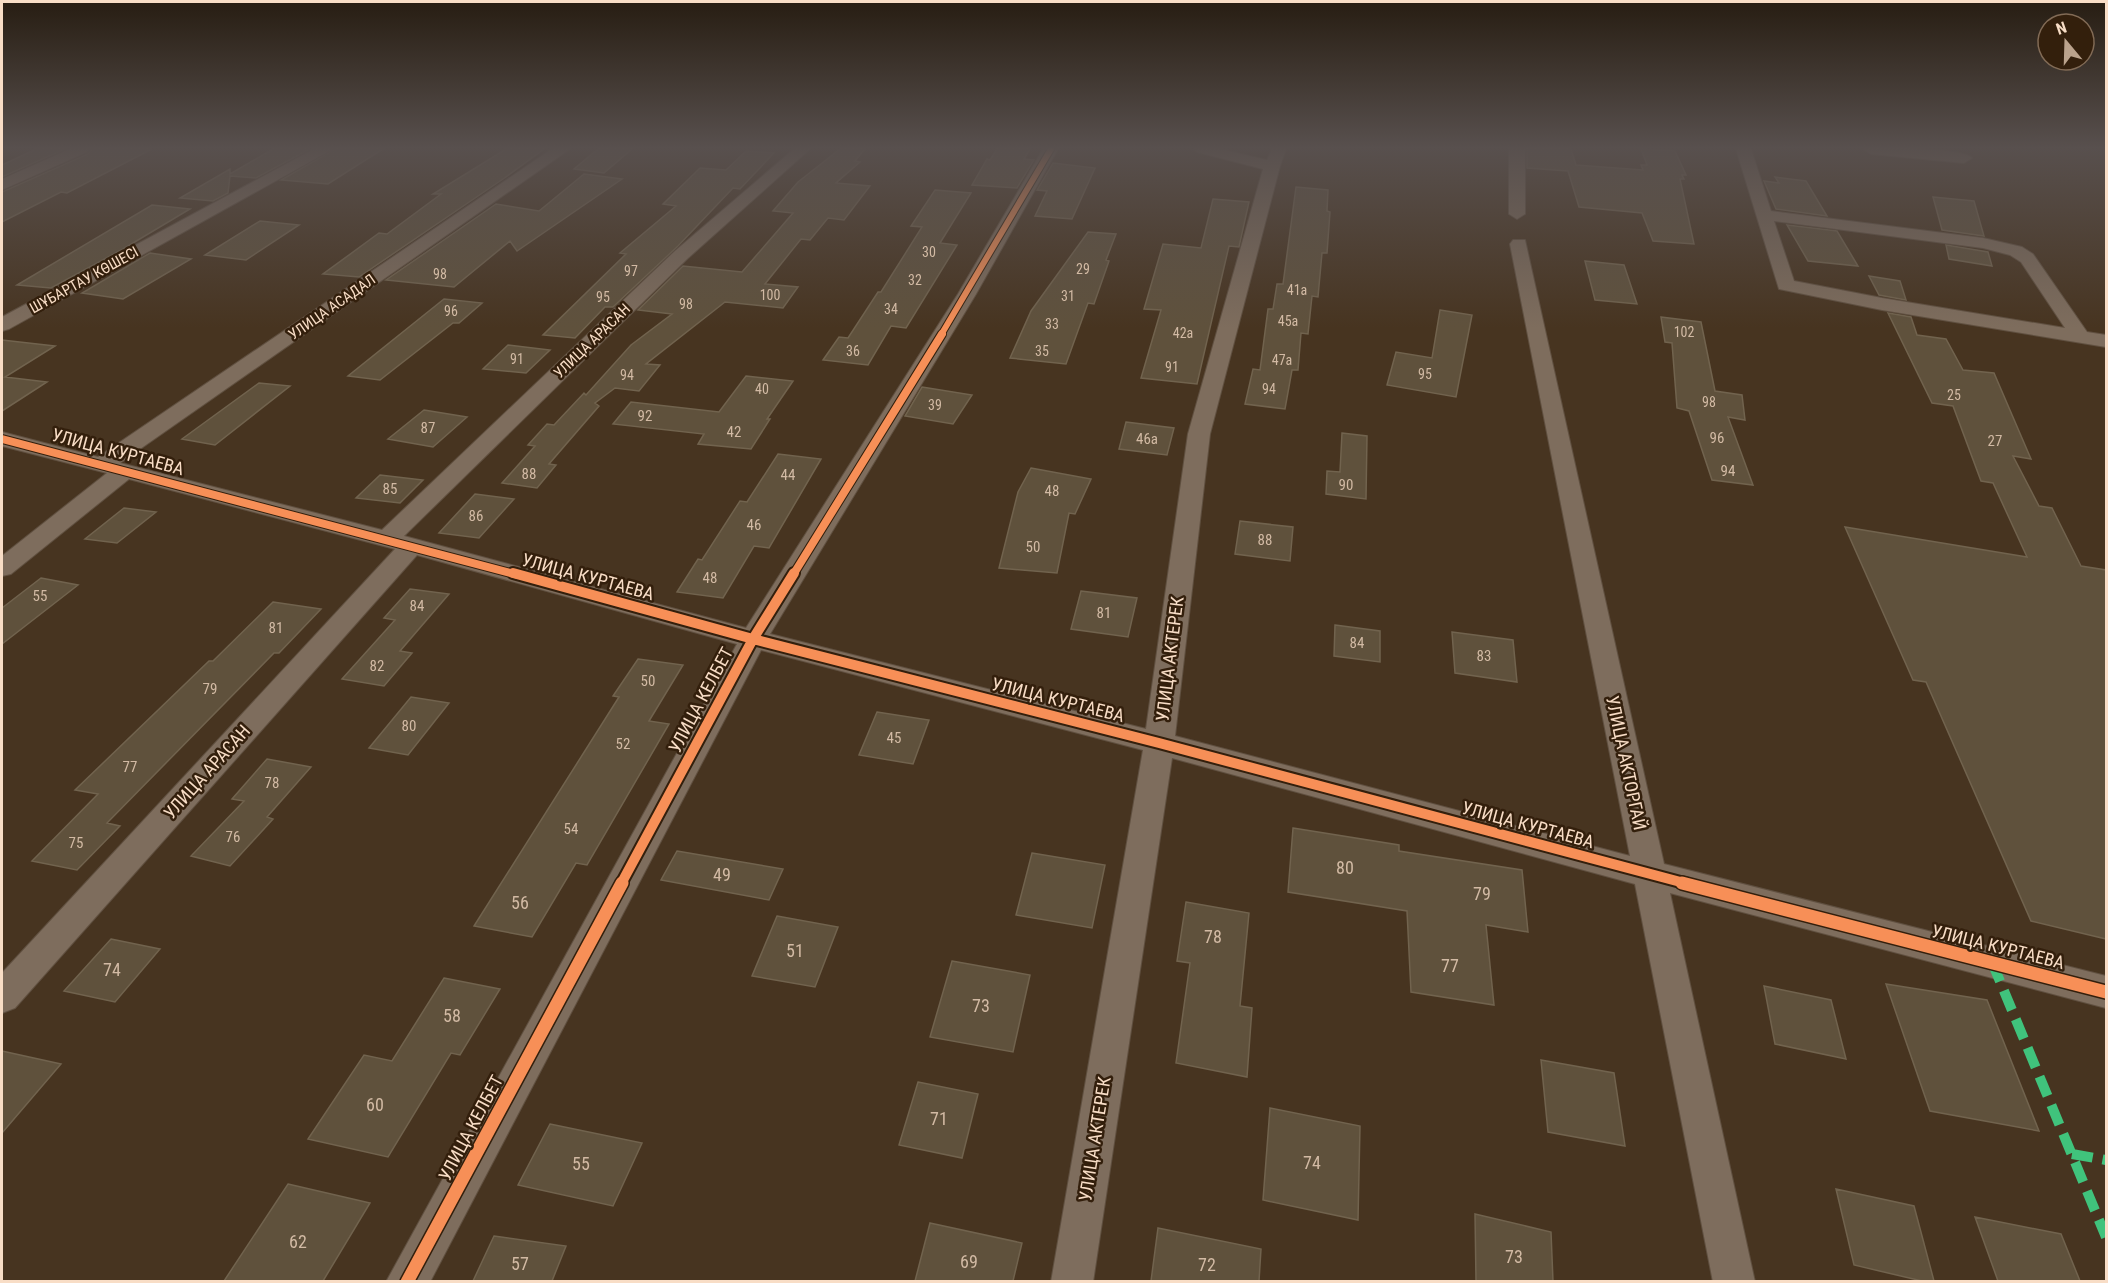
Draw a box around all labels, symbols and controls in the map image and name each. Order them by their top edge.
north arrow [2036,12,2096,72]
text: N [2054,18,2069,39]
street label: ШҰБАРТАУ КӨШЕСІ [26,243,142,317]
house number: 30 [922,244,936,260]
house number: 29 [1076,261,1090,277]
house number: 97 [624,263,638,279]
house number: 98 [433,266,447,282]
street label: УЛИЦА АСАДАЛ [285,270,379,344]
house number: 32 [908,272,922,288]
house number: 41а [1287,282,1307,298]
house number: 100 [760,287,780,303]
house number: 31 [1061,288,1075,304]
house number: 95 [596,289,610,305]
house number: 98 [679,296,693,312]
street label: УЛИЦА АРАСАН [550,300,634,382]
house number: 34 [884,301,898,317]
house number: 96 [444,303,458,319]
house number: 45а [1278,313,1298,329]
house number: 33 [1045,316,1059,332]
house number: 102 [1674,324,1694,340]
house number: 42а [1173,325,1193,341]
house number: 36 [846,343,860,359]
house number: 35 [1035,343,1049,359]
house number: 91 [510,351,524,367]
house number: 47а [1272,352,1292,368]
house number: 91 [1165,359,1179,375]
house number: 95 [1418,366,1432,382]
house number: 94 [620,367,634,383]
house number: 40 [755,381,769,397]
house number: 94 [1262,381,1276,397]
house number: 25 [1947,387,1961,403]
house number: 98 [1702,394,1716,410]
house number: 39 [928,397,942,413]
house number: 92 [638,407,652,425]
house number: 87 [421,419,435,437]
house number: 42 [727,423,741,441]
street label: УЛИЦА КУРТАЕВА [50,424,187,479]
house number: 96 [1710,429,1724,447]
house number: 46а [1136,430,1158,448]
house number: 27 [1988,432,2002,450]
house number: 94 [1721,462,1735,480]
house number: 88 [522,465,536,483]
house number: 44 [781,466,795,484]
house number: 90 [1339,476,1353,494]
house number: 85 [383,480,397,498]
house number: 48 [1045,482,1059,500]
house number: 86 [469,507,483,525]
house number: 46 [747,516,761,534]
house number: 88 [1258,531,1272,549]
house number: 50 [1026,538,1040,556]
street label: УЛИЦА КУРТАЕВА [520,549,657,604]
house number: 48 [703,569,717,587]
house number: 55 [33,587,47,605]
street label: УЛИЦА АКТЕРЕК [1151,595,1188,723]
house number: 84 [410,597,424,615]
house number: 81 [1097,604,1111,622]
house number: 81 [269,619,283,637]
house number: 84 [1350,634,1364,652]
street label: УЛИЦА КЕЛБЕТ [664,643,737,756]
house number: 83 [1477,647,1491,665]
house number: 82 [370,657,384,675]
house number: 50 [641,672,655,690]
street label: УЛИЦА КУРТАЕВА [990,673,1127,726]
house number: 79 [203,680,217,698]
street label: УЛИЦА АКТОРГАЙ [1602,694,1651,832]
house number: 80 [402,717,416,735]
street label: УЛИЦА АРАСАН [159,720,254,823]
house number: 45 [887,729,901,747]
house number: 52 [616,735,630,753]
house number: 77 [123,758,137,776]
house number: 78 [265,774,279,792]
street label: УЛИЦА КУРТАЕВА [1460,797,1597,852]
house number: 54 [564,820,578,838]
house number: 76 [226,828,240,846]
house number: 75 [69,834,83,852]
house number: 80 [1336,857,1354,878]
house number: 49 [713,864,731,885]
house number: 79 [1473,883,1491,904]
house number: 56 [511,892,529,913]
street label: УЛИЦА КУРТАЕВА [1930,920,2067,973]
house number: 78 [1204,926,1222,947]
house number: 51 [786,940,804,961]
house number: 77 [1441,955,1459,976]
house number: 74 [103,959,121,980]
house number: 73 [972,995,990,1016]
house number: 58 [443,1005,461,1026]
street label: УЛИЦА КЕЛБЕТ [434,1071,507,1184]
street label: УЛИЦА АКТЕРЕК [1074,1075,1115,1203]
house number: 60 [366,1094,384,1115]
house number: 71 [930,1108,948,1129]
house number: 74 [1303,1152,1321,1173]
house number: 55 [572,1153,590,1174]
house number: 62 [289,1231,307,1252]
house number: 73 [1505,1246,1523,1267]
house number: 69 [960,1251,978,1272]
house number: 57 [511,1253,529,1274]
house number: 72 [1198,1254,1216,1275]

